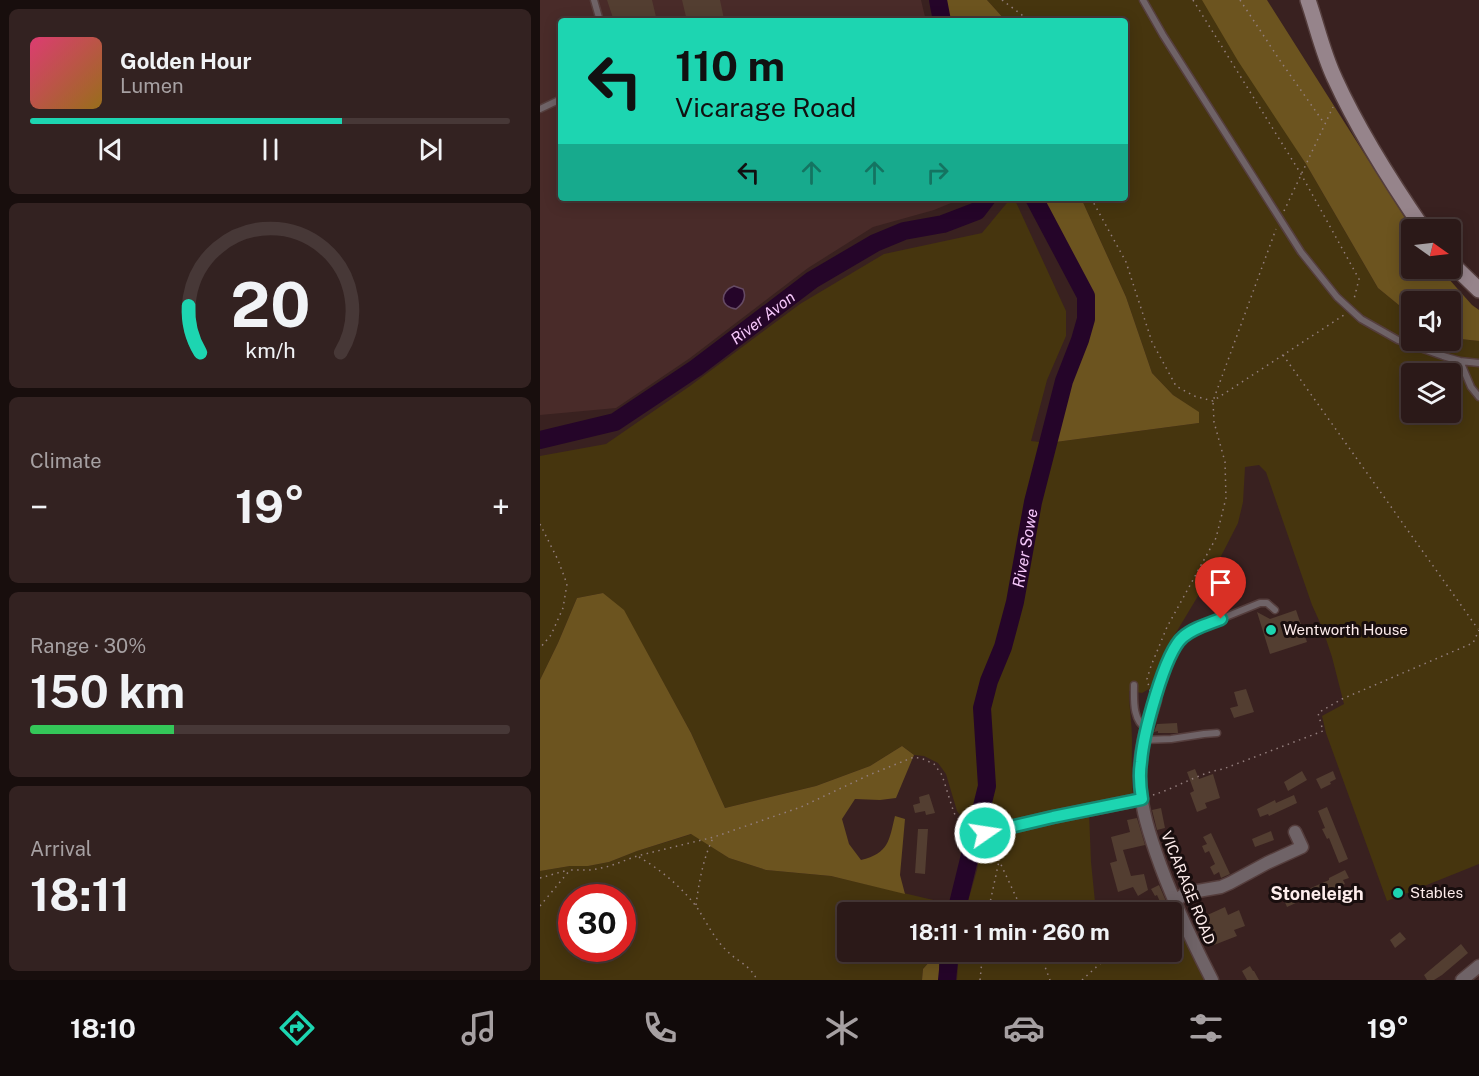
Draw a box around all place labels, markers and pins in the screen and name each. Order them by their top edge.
pin [1195,557,1246,619]
place label: Wentworth House [1283,621,1408,638]
marker: Wentworth House [1264,623,1278,637]
place label: Stables [1410,884,1463,901]
marker: Stables [1391,886,1405,900]

